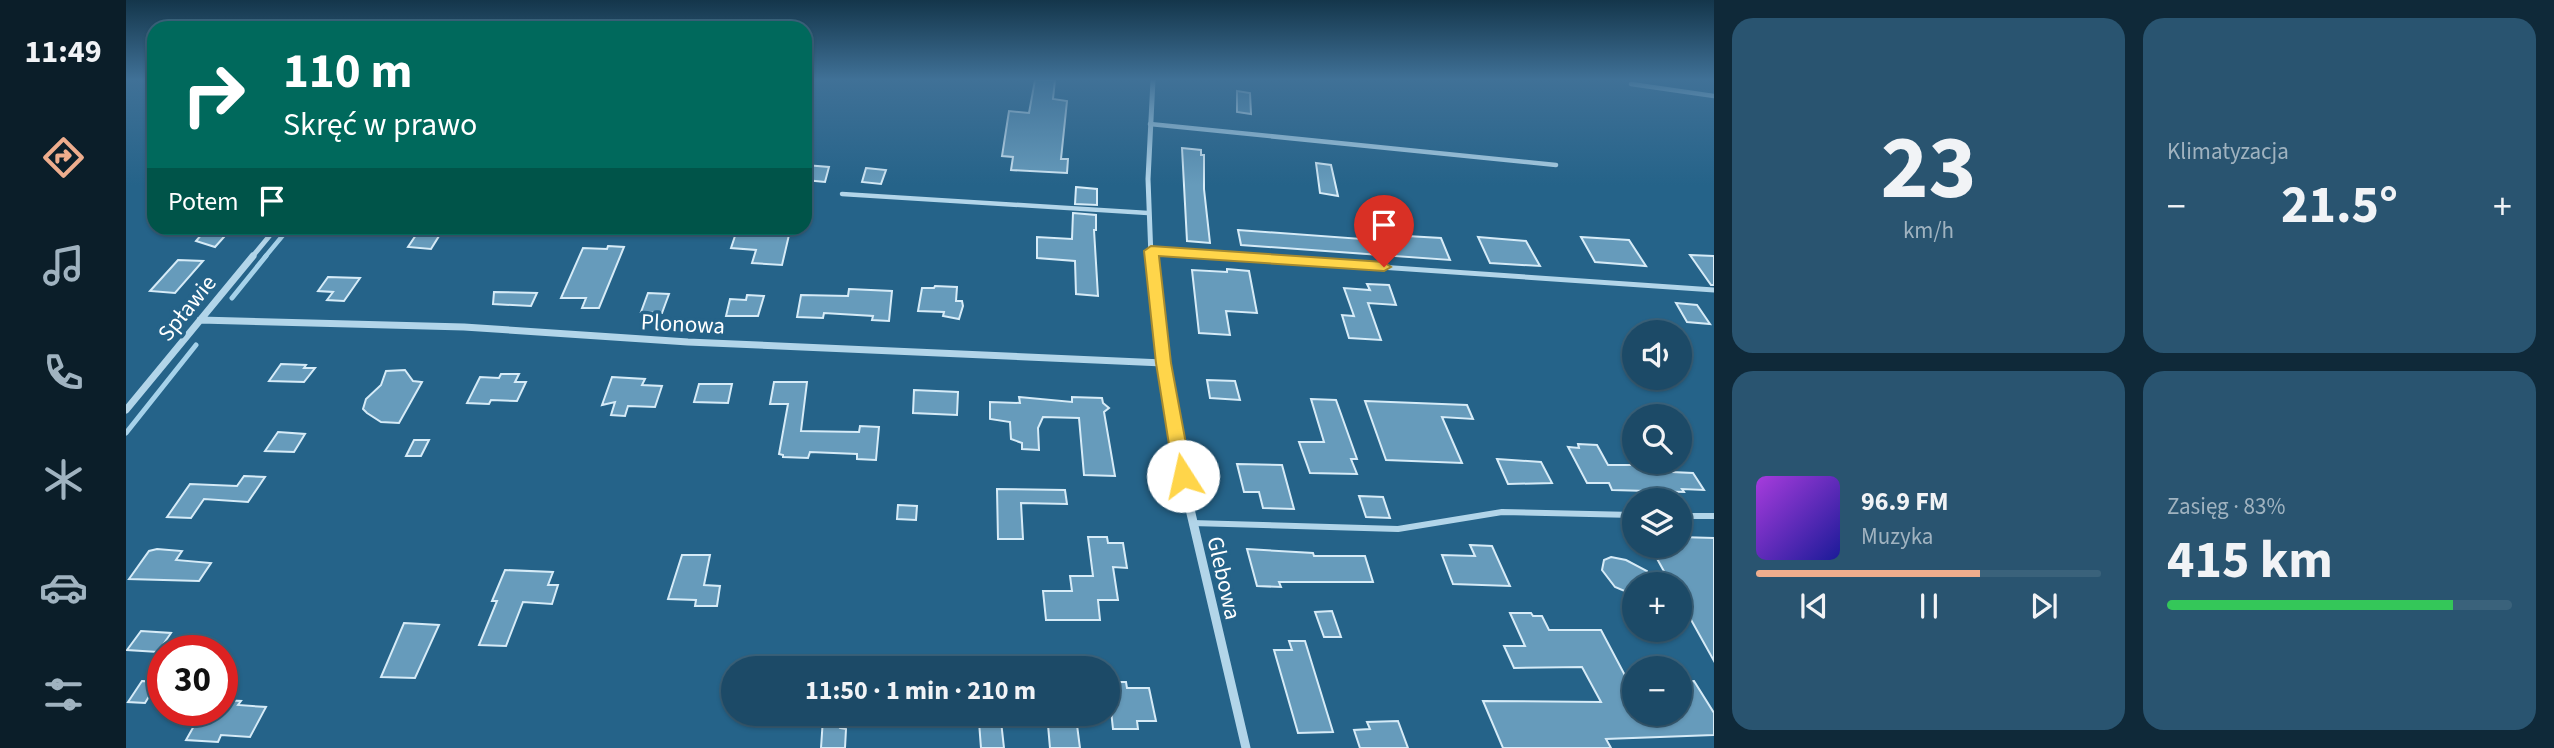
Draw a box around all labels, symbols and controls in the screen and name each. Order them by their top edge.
text: 11:49 [24,29,102,75]
text: 110 m [283,37,412,107]
icon: right [168,49,259,140]
text: Skręć w prawo [283,102,477,148]
text: 23 [1880,104,1977,233]
icon: directions [39,133,88,182]
text: Klimatyzacja [2167,135,2289,168]
text: 21.5° [2281,169,2398,243]
text: − [2167,180,2186,234]
text: + [2493,180,2512,234]
icon: arrive [253,182,291,220]
text: Potem [168,183,239,220]
pin [1354,195,1414,267]
icon: arrive [1365,206,1403,244]
text: km/h [1903,214,1954,247]
icon: music [39,241,88,290]
street label: Spławie [150,268,224,348]
street label: Plonowa [640,305,726,343]
map controls [1622,320,1692,726]
button: sound [1622,320,1692,390]
icon: phone [39,348,88,397]
button: search [1622,404,1692,474]
position arrow [1146,439,1220,513]
icon: climate [39,455,88,504]
text: 96.9 FM [1861,483,1949,520]
button: layers [1622,488,1692,558]
text: Zasięg · 83% [2167,490,2285,523]
text: Muzyka [1861,520,1933,553]
text: 415 km [2167,524,2333,598]
street label: Glebowa [1198,533,1250,623]
icon: car [39,563,88,612]
button: + [1622,572,1692,642]
icon: previous [1795,587,1833,625]
icon: pause [1910,587,1948,625]
icon: next [2025,587,2063,625]
speed limit sign: 30 [147,635,238,726]
button: − [1622,656,1692,726]
icon: filters [39,670,88,719]
text: 11:50 · 1 min · 210 m [805,672,1036,709]

